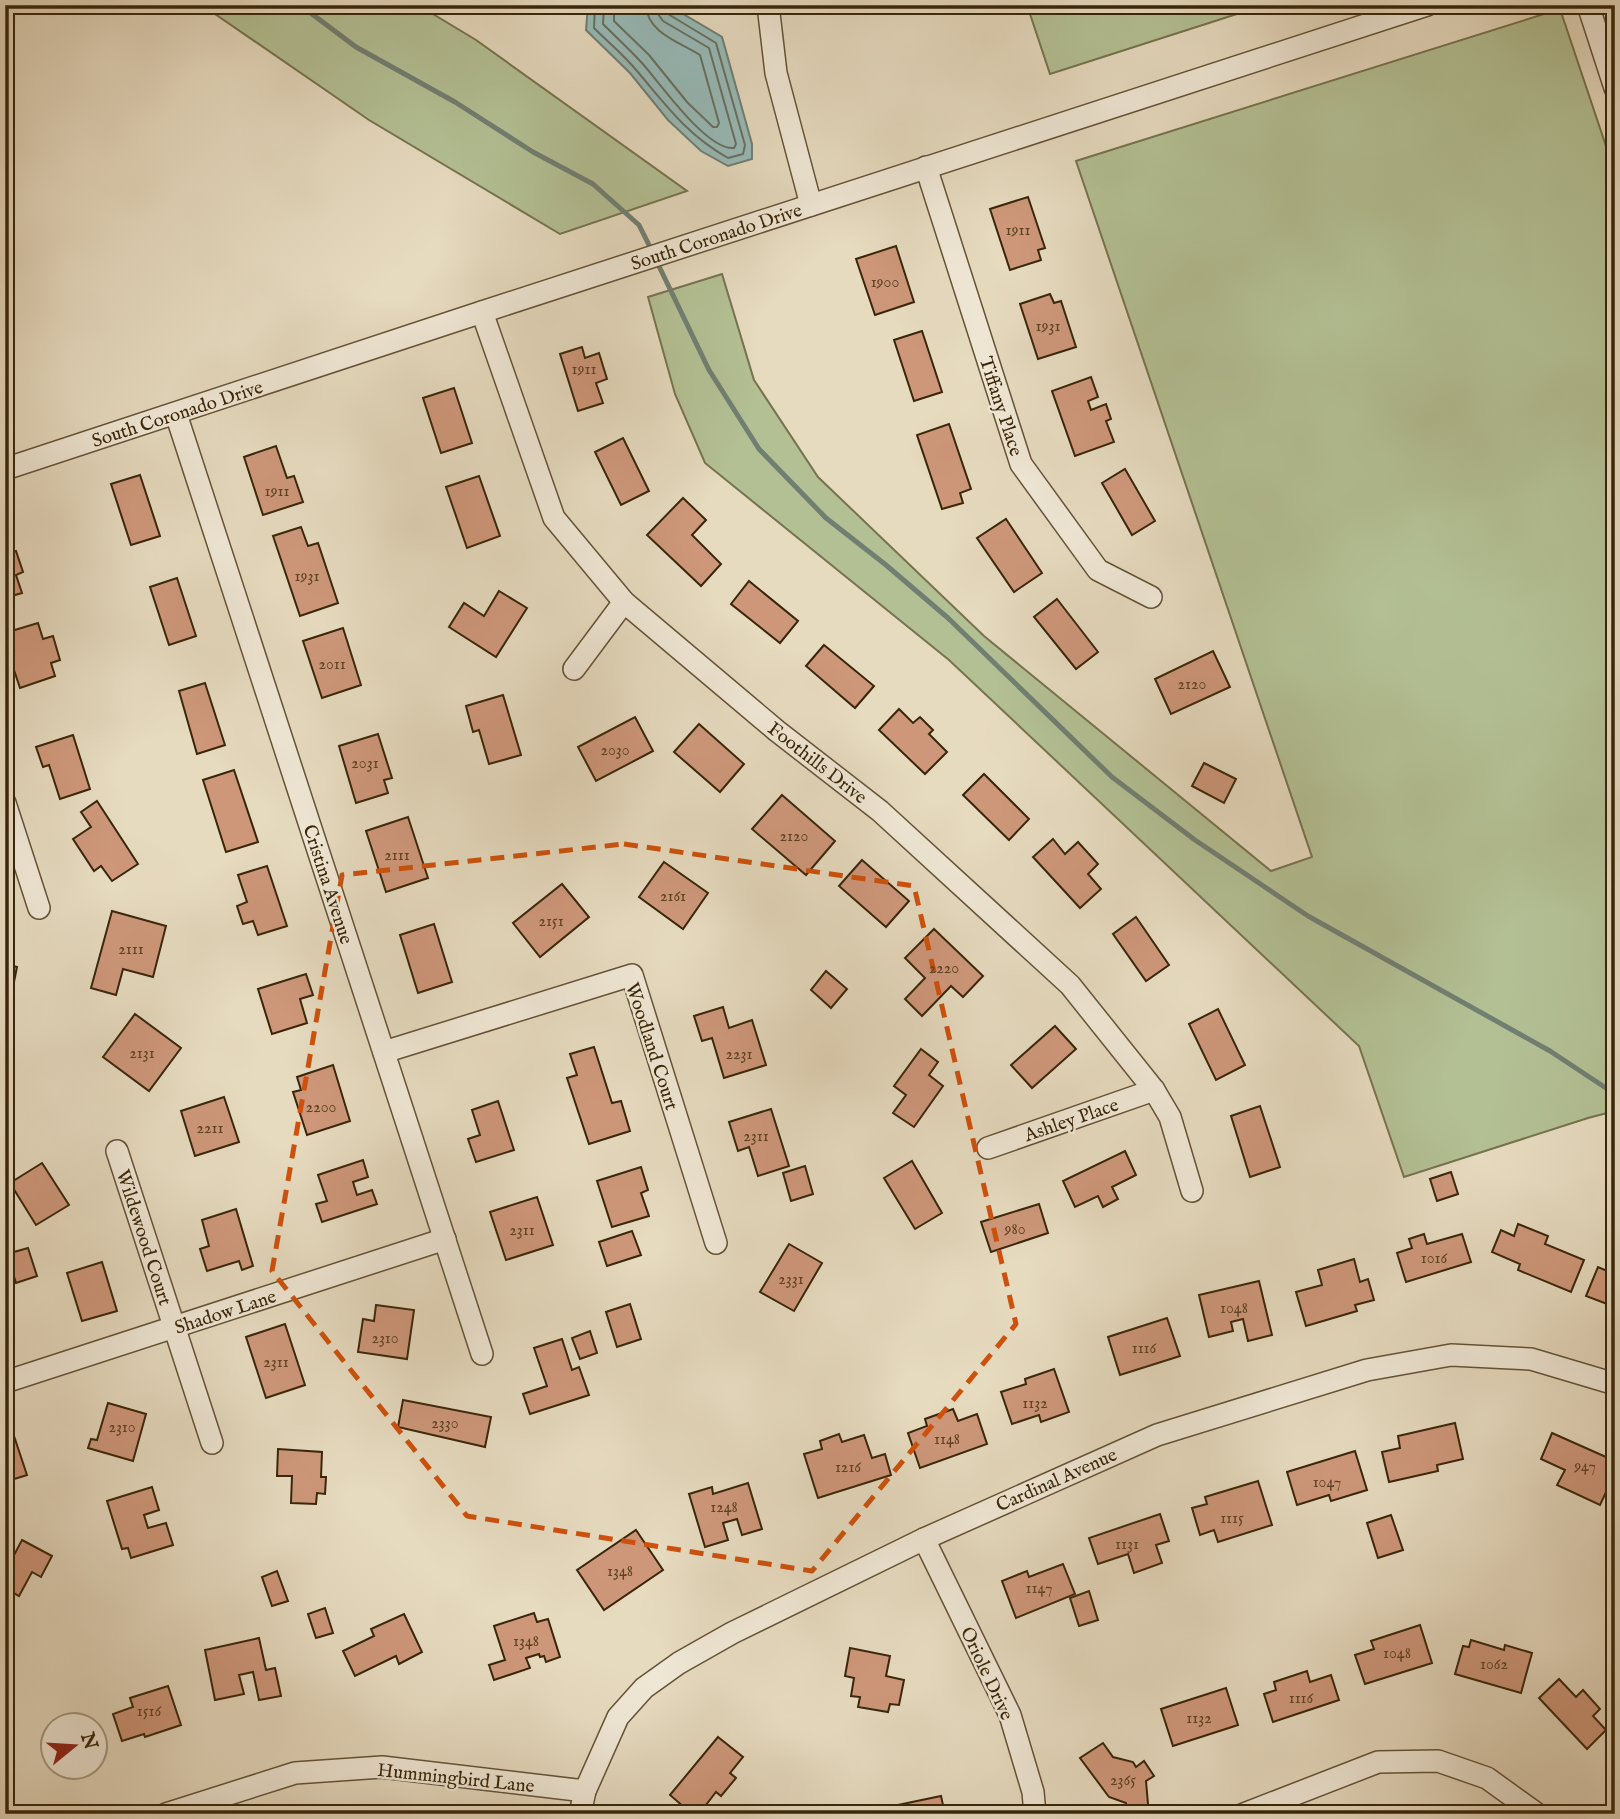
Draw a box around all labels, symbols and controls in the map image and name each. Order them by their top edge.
street label: South Coronado Drive [628,199,806,277]
house number: 1911 [1006,221,1030,241]
house number: 1900 [871,273,899,293]
house number: 1931 [1036,317,1060,337]
street label: Tiffany Place [973,354,1028,460]
house number: 1911 [572,360,596,380]
street label: South Coronado Drive [89,376,267,454]
house number: 1911 [265,482,289,502]
house number: 1931 [295,567,319,587]
house number: 2011 [318,655,346,675]
house number: 2120 [1178,675,1207,695]
street label: Foothills Drive [762,717,871,810]
house number: 2030 [600,741,630,761]
house number: 2031 [351,754,379,774]
street label: Cristina Avenue [296,822,358,948]
house number: 2120 [780,827,809,847]
house number: 2111 [384,846,410,866]
house number: 2161 [660,887,686,907]
house number: 2151 [538,912,564,932]
house number: 2111 [118,940,144,960]
house number: 2220 [929,959,959,979]
street label: Woodland Court [619,980,683,1114]
house number: 2131 [129,1044,155,1064]
house number: 2231 [726,1045,753,1065]
street label: Ashley Place [1020,1093,1122,1149]
house number: 2200 [306,1098,337,1118]
house number: 2211 [197,1119,224,1139]
house number: 2311 [743,1127,769,1147]
street label: Wildewood Court [110,1167,177,1309]
house number: 980 [1003,1220,1026,1240]
house number: 2311 [509,1221,535,1241]
house number: 1016 [1421,1249,1447,1269]
house number: 2331 [778,1270,804,1290]
street label: Shadow Lane [172,1285,280,1341]
house number: 1048 [1220,1299,1248,1319]
house number: 2310 [371,1329,399,1349]
house number: 1116 [1132,1339,1157,1359]
house number: 2311 [263,1353,289,1373]
house number: 1132 [1022,1394,1048,1414]
house number: 2330 [431,1414,459,1434]
house number: 2310 [108,1418,136,1438]
house number: 1148 [934,1430,960,1450]
street label: Cardinal Avenue [993,1443,1121,1518]
house number: 947 [1573,1457,1596,1477]
house number: 1216 [835,1458,861,1478]
house number: 1047 [1313,1473,1341,1493]
house number: 1248 [710,1498,738,1518]
house number: 1115 [1220,1509,1244,1529]
house number: 1131 [1115,1535,1139,1555]
house number: 1348 [607,1562,633,1582]
house number: 1147 [1026,1579,1052,1599]
street label: Oriole Drive [954,1623,1018,1725]
house number: 1348 [513,1632,539,1652]
house number: 1048 [1383,1644,1411,1664]
house number: 1062 [1480,1655,1508,1675]
house number: 1116 [1289,1689,1314,1709]
house number: 1516 [137,1702,161,1722]
house number: 1132 [1186,1709,1212,1729]
north arrow [38,1710,108,1780]
text: N [74,1729,102,1753]
street label: Hummingbird Lane [376,1759,536,1799]
house number: 2365 [1110,1771,1136,1791]

